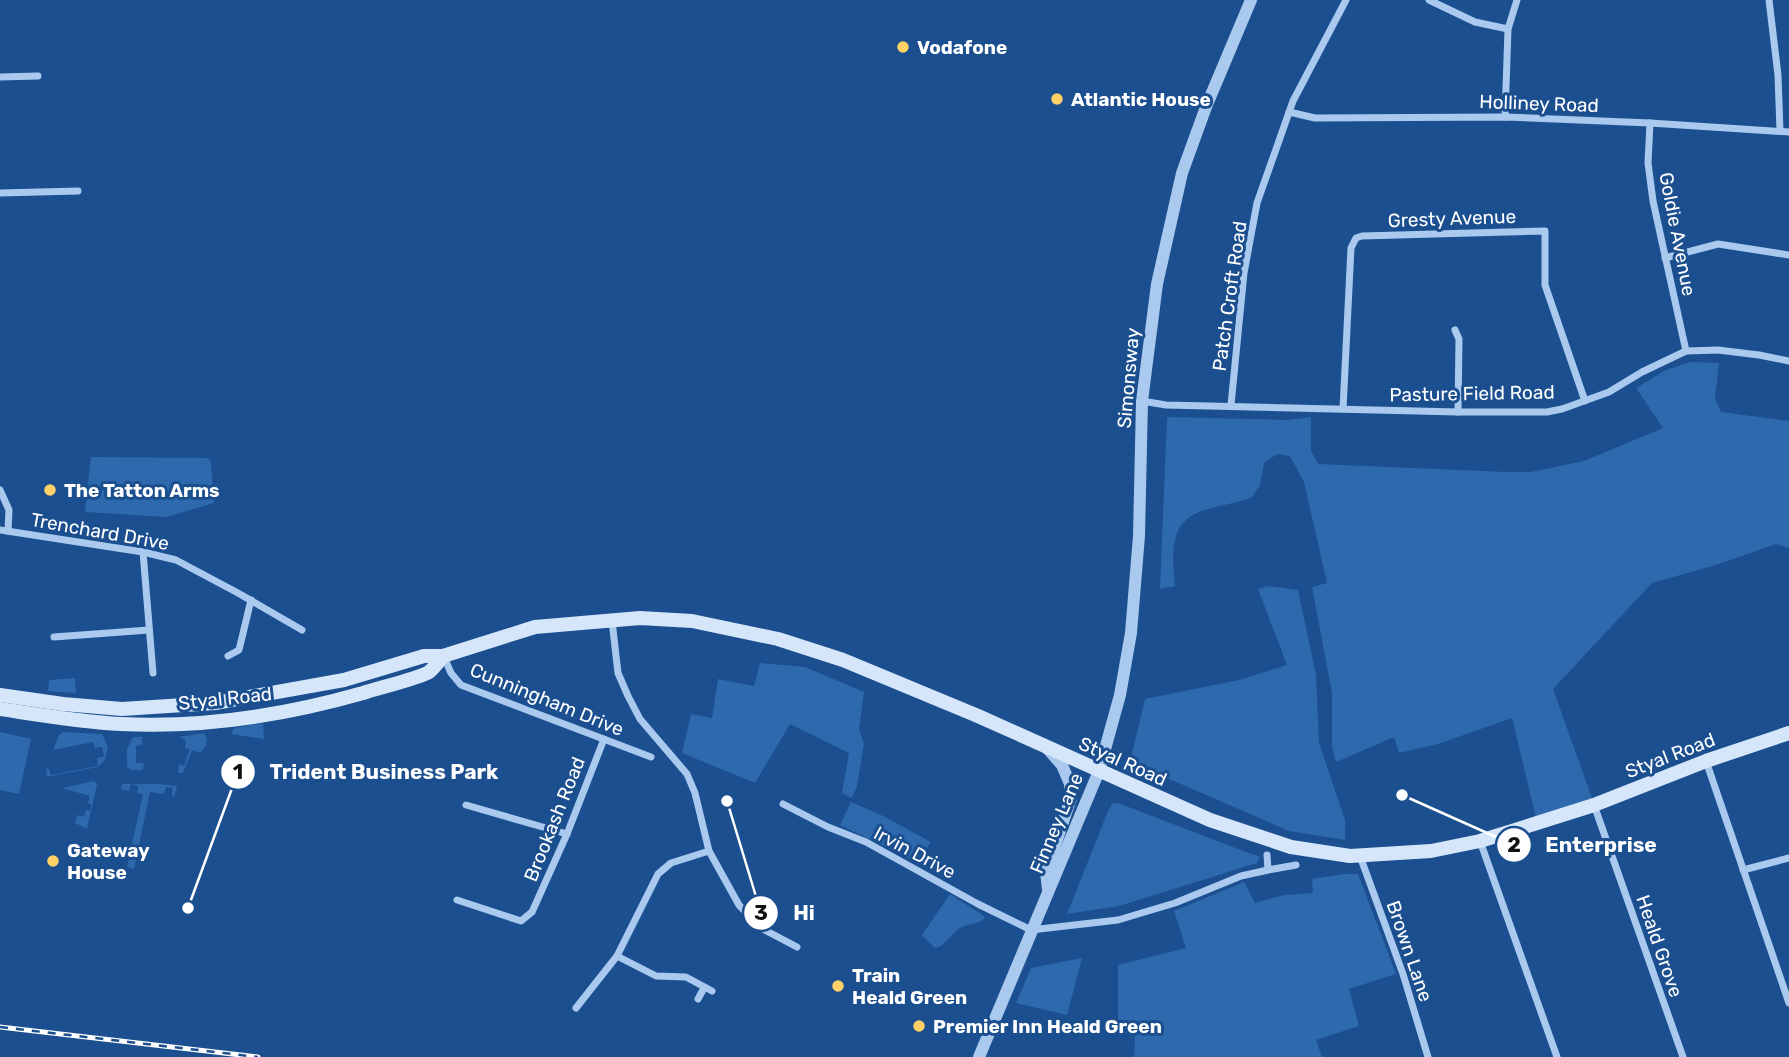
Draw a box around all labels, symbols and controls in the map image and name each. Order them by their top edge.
place label: Vodafone [917,36,1007,59]
marker: Vodafone [895,39,911,55]
place label: Atlantic House [1071,88,1211,111]
street label: Holliney Road [1479,90,1599,117]
marker: Atlantic House [1049,91,1065,107]
street label: Goldie Avenue [1654,170,1701,298]
street label: Gresty Avenue [1387,205,1517,232]
street label: Patch Croft Road [1208,219,1251,373]
street label: Simonsway [1113,327,1144,429]
street label: Pasture Field Road [1389,381,1555,406]
place label: The Tatton Arms [64,479,220,502]
marker: The Tatton Arms [42,482,58,498]
street label: Trenchard Drive [29,508,171,555]
street label: Cunningham Drive [467,658,627,741]
street label: Styal Road [177,682,273,715]
street label: Styal Road [1622,728,1718,783]
street label: Styal Road [1075,732,1170,791]
callout: Trident Business Park [221,751,513,793]
street label: Brookash Road [519,753,590,885]
text: 1 [233,759,243,784]
text: Trident Business Park [270,759,499,784]
street label: Finney Lane [1025,769,1088,877]
street label: Irvin Drive [870,821,960,884]
callout: Enterprise [1496,824,1671,866]
text: 2 [1507,832,1521,857]
text: Enterprise [1545,832,1657,857]
place label: Gateway House [67,839,150,884]
marker: Gateway House [45,853,61,869]
callout: Hi [744,892,828,934]
street label: Heald Grove [1631,892,1688,1000]
street label: Brown Lane [1382,898,1438,1005]
text: 3 [754,900,768,925]
text: Hi [793,900,815,925]
place label: Train Heald Green [852,964,967,1009]
marker: Train Heald Green [830,978,846,994]
place label: Premier Inn Heald Green [933,1015,1162,1038]
marker: Premier Inn Heald Green [911,1018,927,1034]

